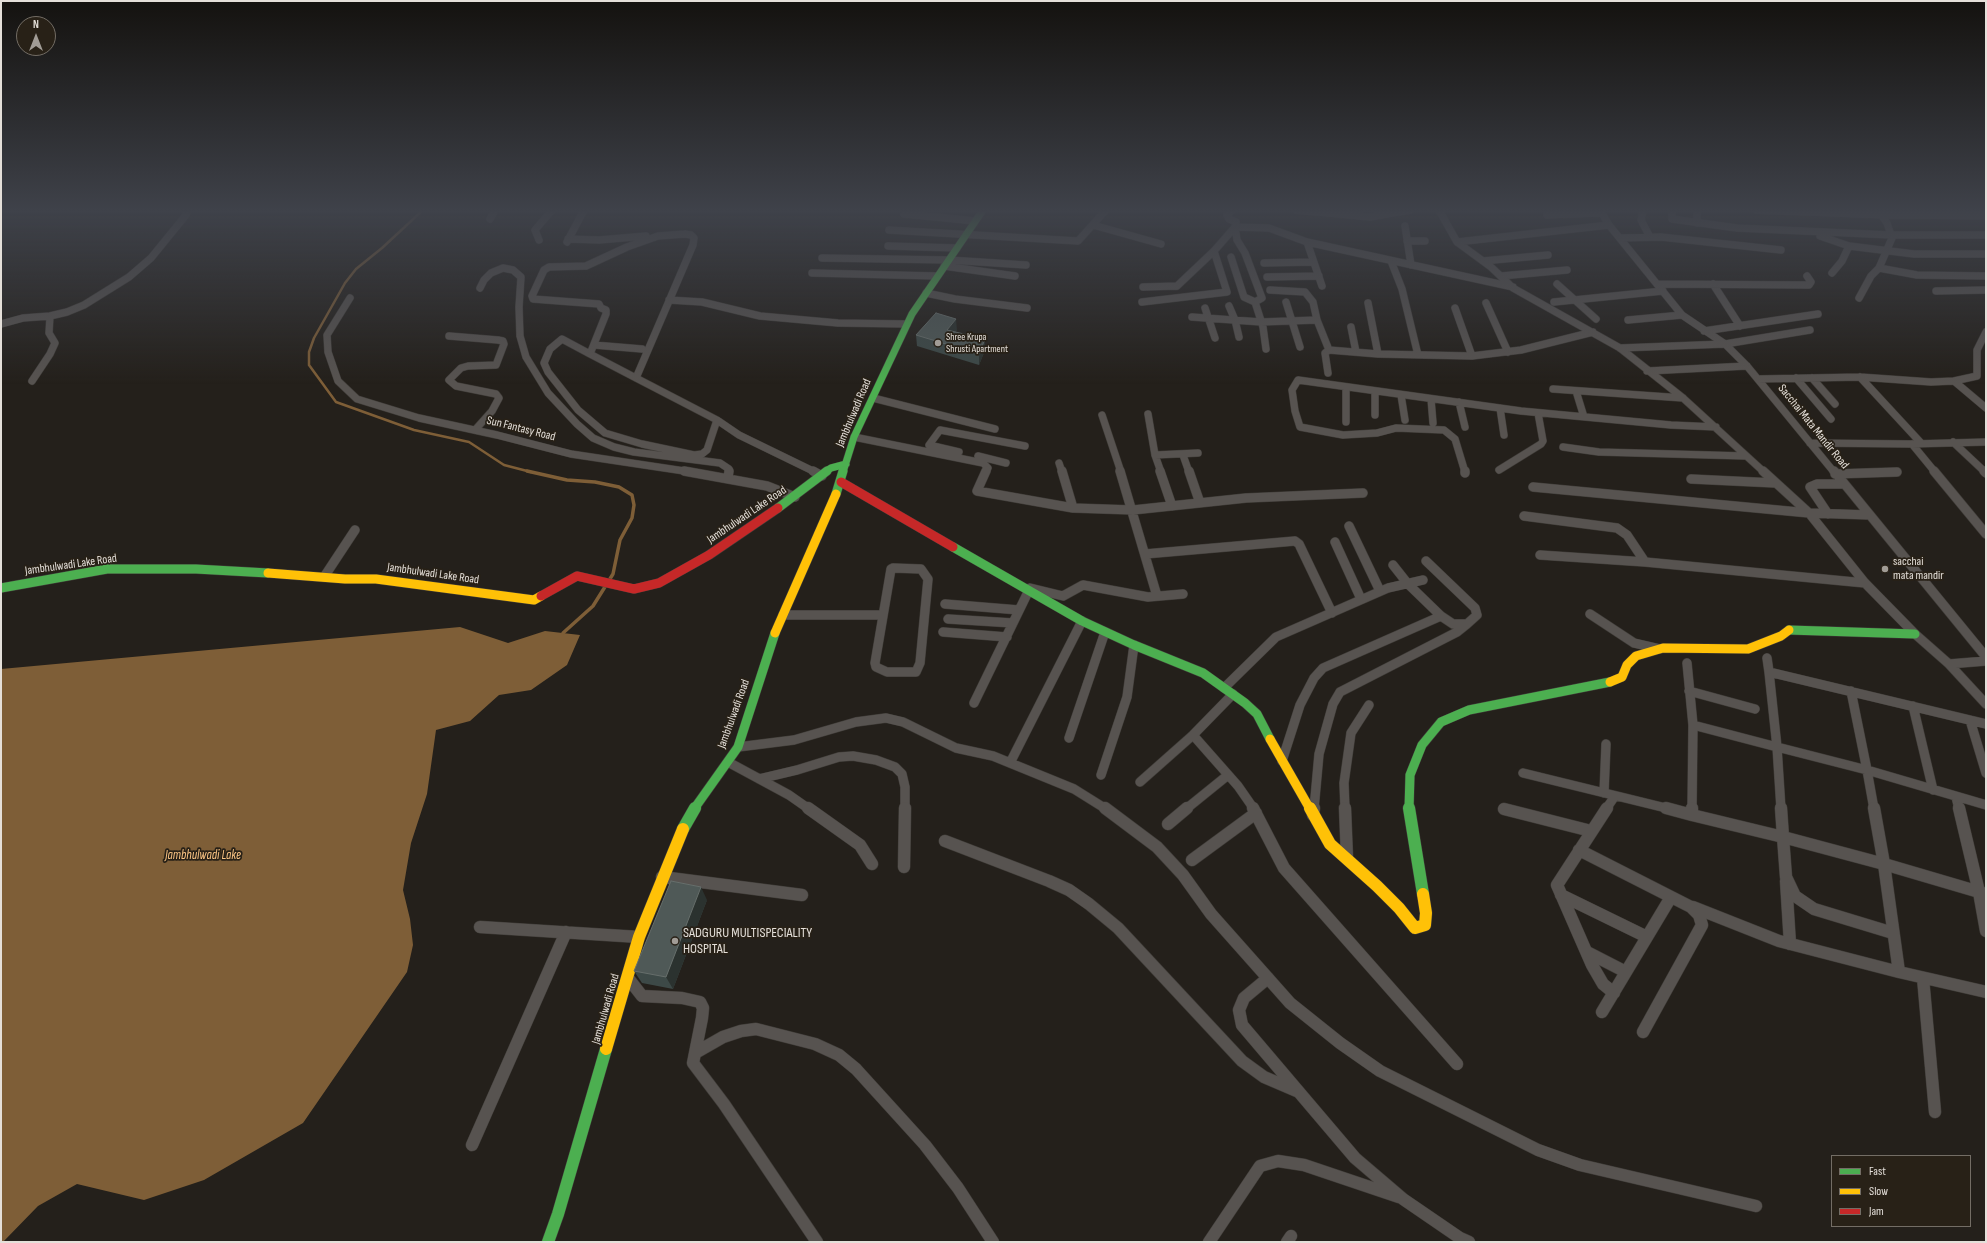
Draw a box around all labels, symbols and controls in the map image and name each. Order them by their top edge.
north arrow [16,16,56,56]
text: N [33,18,39,31]
place label: Shree Krupa Shrusti Apartment [946,331,1008,354]
marker: Shree Krupa Shrusti Apartment [933,338,943,348]
street label: Jambhulwadi Road [833,377,875,449]
street label: Sacchai Mata Mandir Road [1775,382,1851,472]
street label: Sun Fantasy Road [485,413,557,445]
street label: Jambhulwadi Lake Road [705,483,789,547]
street label: Jambhulwadi Lake Road [24,551,118,579]
place label: sacchai mata mandir [1893,555,1944,583]
street label: Jambhulwadi Lake Road [386,560,480,588]
marker: sacchai mata mandir [1880,564,1890,574]
street label: Jambhulwadi Road [715,677,753,751]
water label: Jambhulwadi Lake [165,848,241,864]
place label: SADGURU MULTISPECIALITY HOSPITAL [683,925,812,958]
marker: SADGURU MULTISPECIALITY HOSPITAL [670,936,680,946]
street label: Jambhulwadi Road [589,972,623,1046]
legend [1831,1155,1971,1227]
text: Fast [1869,1164,1886,1179]
text: Slow [1869,1184,1888,1199]
text: Jam [1869,1204,1884,1219]

